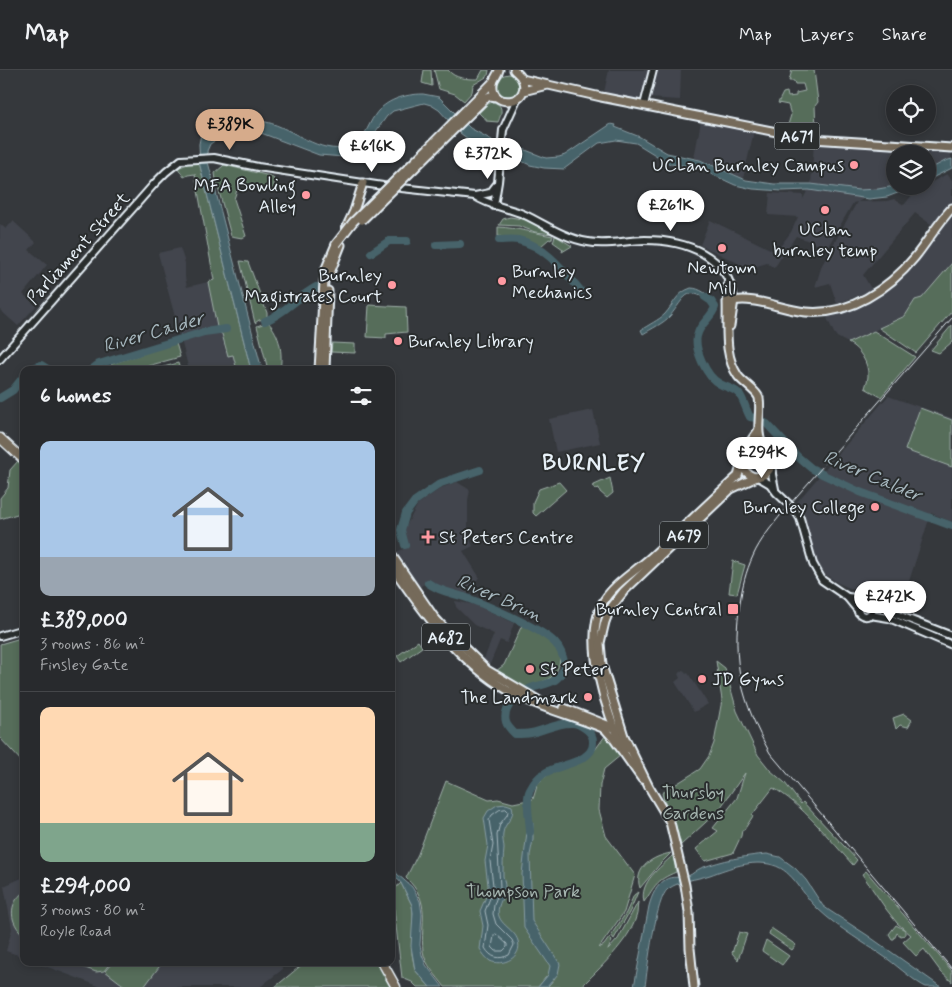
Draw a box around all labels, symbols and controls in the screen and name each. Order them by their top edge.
text: Map [25,19,69,50]
text: Map [739,23,772,47]
text: Layers [800,23,854,47]
text: Share [882,23,927,47]
map controls [886,85,936,195]
button: locate [886,85,936,135]
pin: £389K [195,108,265,151]
text: £389K [207,114,253,135]
road number: A671 [774,122,820,150]
pin: £616K [337,131,407,173]
text: £616K [349,136,395,157]
pin: £372K [453,138,523,180]
text: £372K [464,143,512,164]
button: layers [886,145,936,195]
place label: UCLan Burnley Campus [652,154,844,178]
marker: UCLan Burnley Campus [848,159,860,171]
place label: MFA Bowling Alley [194,174,296,219]
street label: Parliament Street [22,187,136,310]
marker: MFA Bowling Alley [300,189,312,201]
pin: £261K [636,190,706,232]
text: £261K [648,195,694,216]
marker: UClan burnley temp [819,204,831,216]
place label: UClan burnley temp [773,218,877,263]
marker: Newtown Mill [716,242,728,254]
place label: Newtown Mill [687,256,757,301]
place label: Burnley Mechanics [512,260,592,305]
place label: Burnley Magistrates Court [245,264,382,311]
marker: Burnley Mechanics [496,275,508,287]
marker: Burnley Magistrates Court [386,279,398,291]
water label: River Calder [100,306,209,359]
place label: Burnley Library [408,330,534,354]
marker: Burnley Library [392,335,404,347]
text: 6 homes [40,382,111,410]
icon: filters [347,382,375,410]
pin: £294K [727,436,797,479]
text: £294K [737,442,787,463]
water label: River Calder [820,445,927,509]
district label: BURNLEY [542,450,646,478]
icon: home [163,474,253,564]
place label: Burnley College [743,496,865,521]
marker: Burnley College [869,501,881,513]
road number: A679 [660,522,708,548]
place label: St Peters Centre [439,526,574,550]
marker: St Peters Centre [421,530,435,544]
water label: River Brun [453,568,546,628]
pin: £242K [855,580,925,623]
text: £242K [865,586,915,607]
place label: Burnley Central [596,598,722,622]
marker: Burnley Central [726,602,740,616]
text: £389,000 [40,606,128,634]
road number: A682 [422,624,470,650]
text: 3 rooms · 86 m² [40,634,145,655]
text: Finsley Gate [40,655,128,676]
place label: St Peter [540,658,607,682]
marker: St Peter [524,663,536,675]
place label: JD Gyms [712,668,784,692]
marker: JD Gyms [696,673,708,685]
place label: The Landmark [460,686,578,710]
marker: The Landmark [582,691,594,703]
icon: home [163,739,253,829]
park label: Thursby Gardens [662,781,724,826]
text: £294,000 [40,872,131,900]
park label: Thompson Park [466,880,580,904]
text: 3 rooms · 80 m² [40,900,146,921]
text: Royle Road [40,921,111,942]

